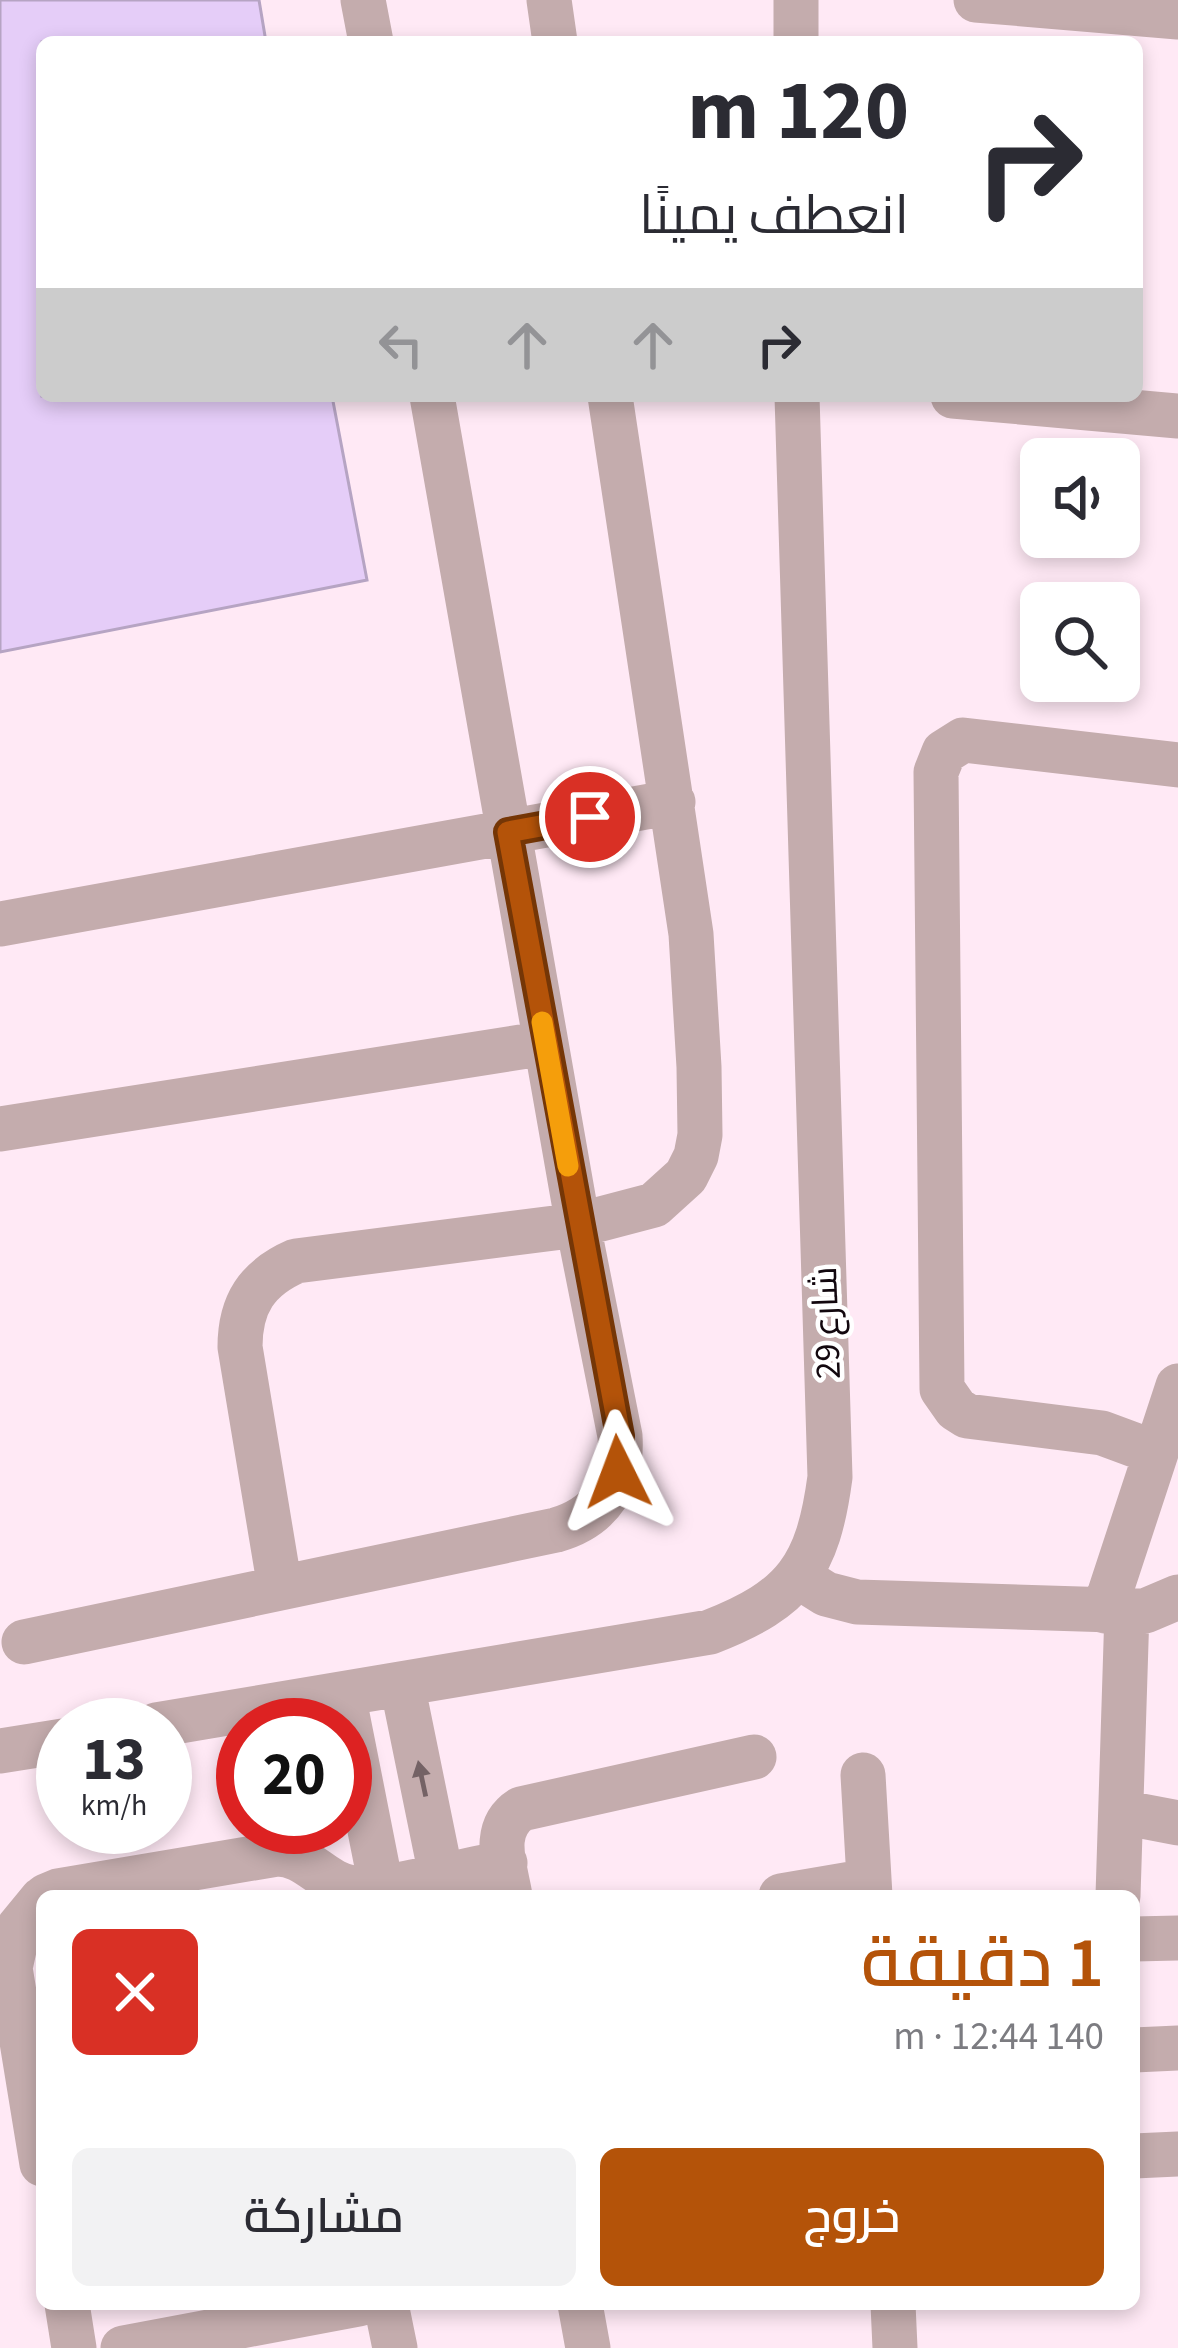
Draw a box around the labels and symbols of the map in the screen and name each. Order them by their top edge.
pin [539,766,641,868]
street label: شارع 29 [799,1266,854,1380]
position arrow [555,1409,681,1535]
speed limit sign: 20 [216,1698,372,1854]
one-way arrow [411,1760,430,1798]

